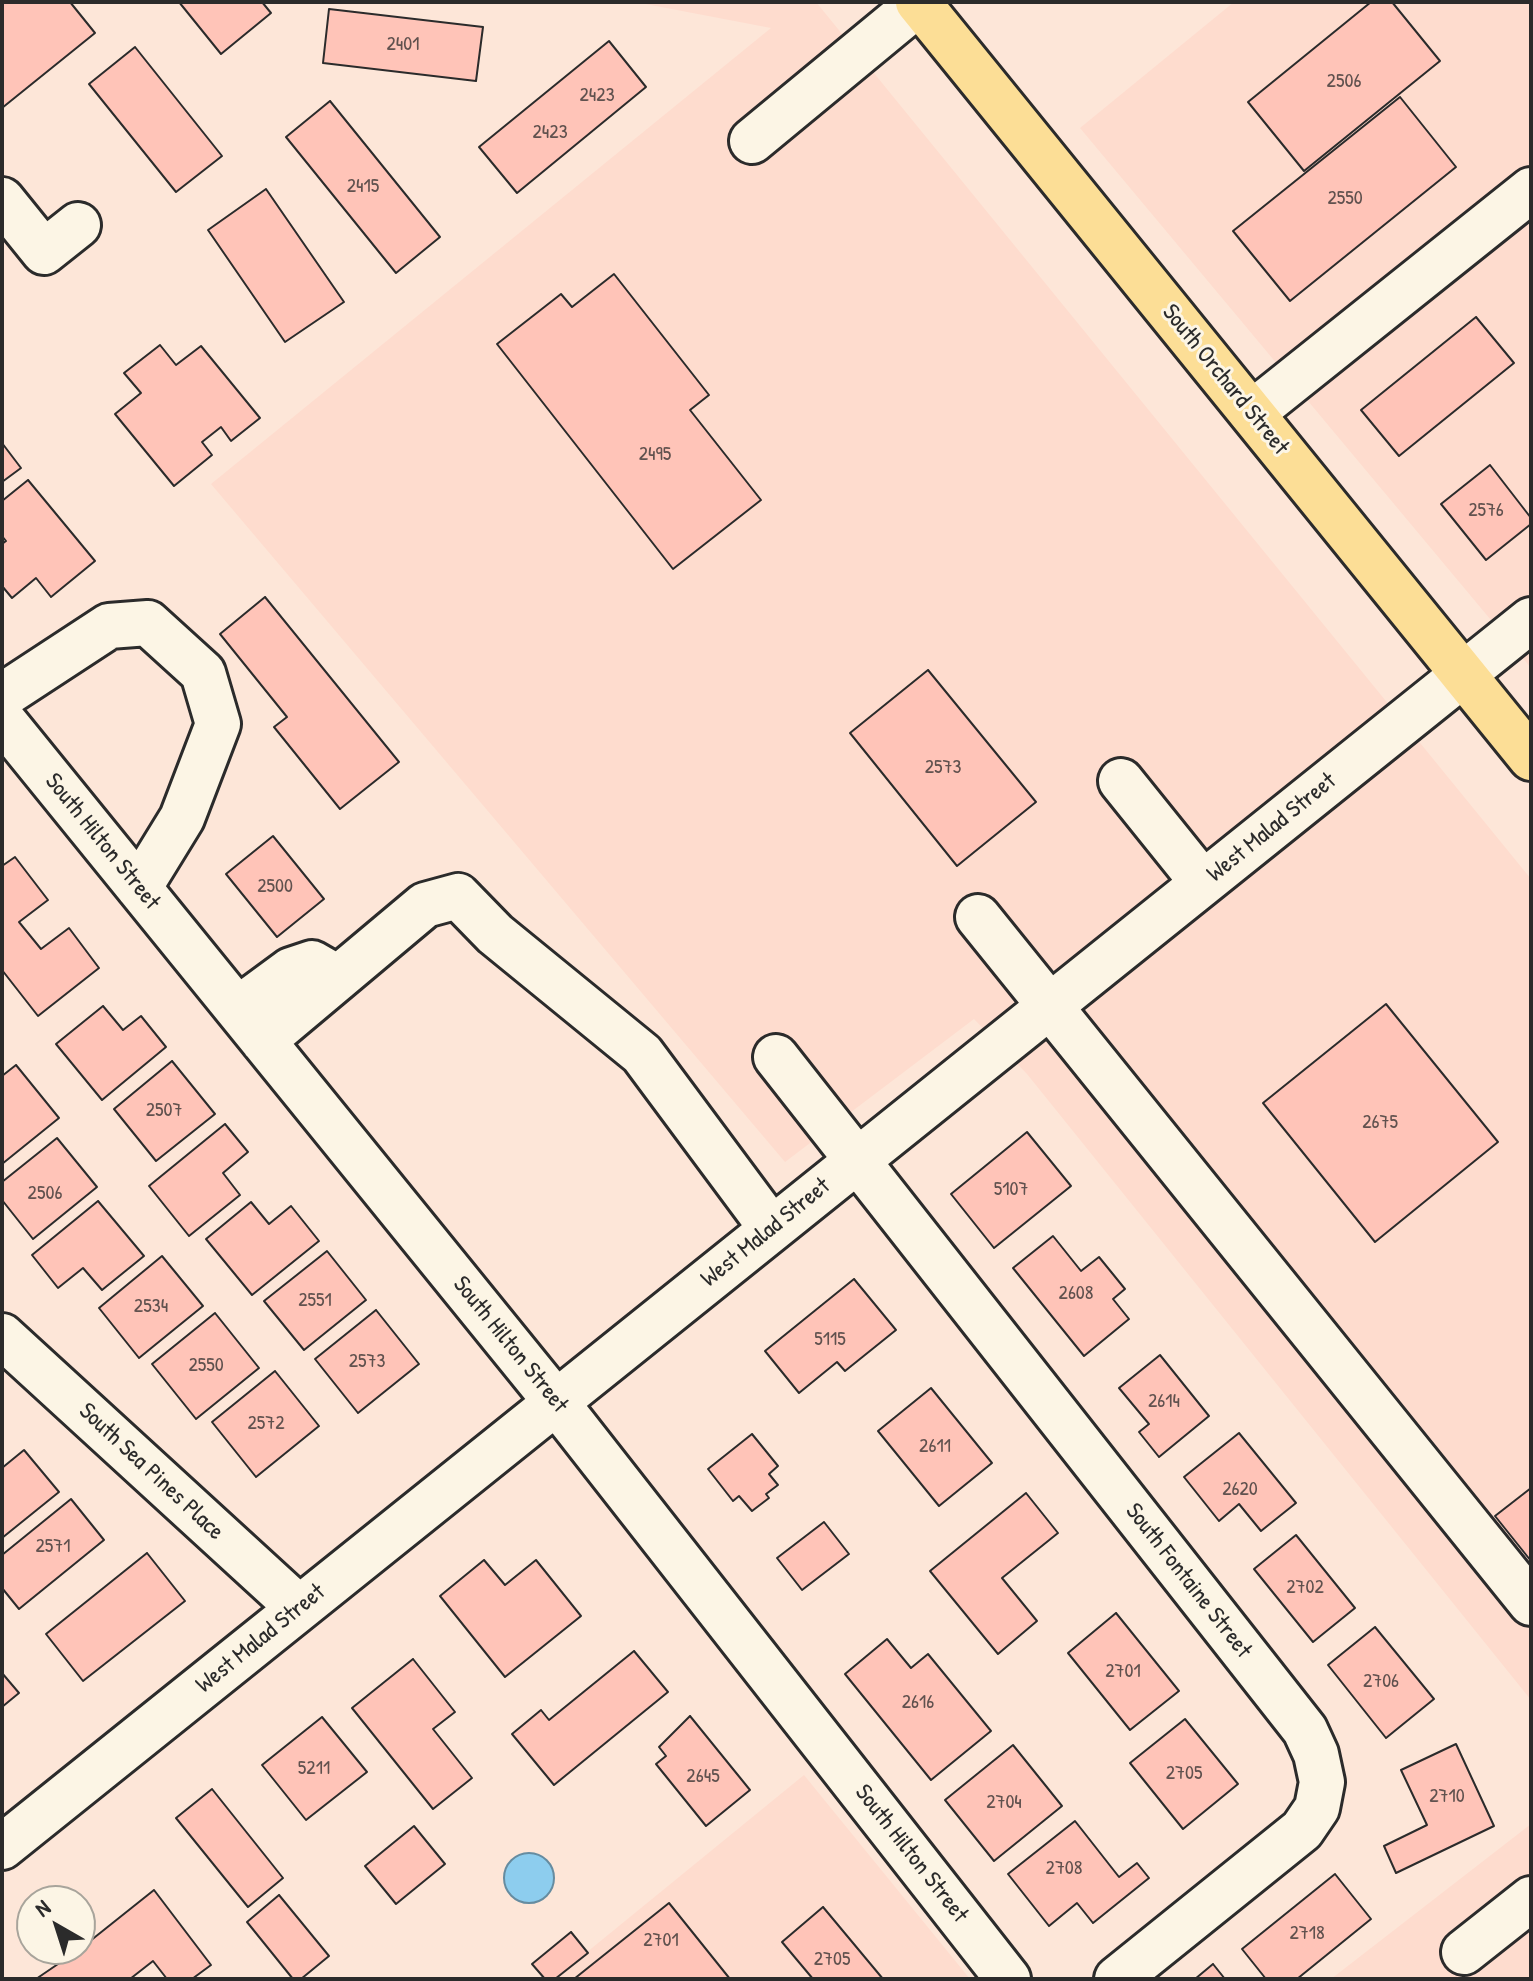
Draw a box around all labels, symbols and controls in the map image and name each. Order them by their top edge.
house number: 2401 [386,33,420,57]
house number: 2506 [1327,70,1361,94]
house number: 2423 [579,84,615,108]
house number: 2423 [532,121,568,145]
house number: 2415 [347,175,379,199]
house number: 2550 [1327,187,1363,211]
street label: South Orchard Street [1155,299,1295,461]
house number: 2495 [639,443,671,467]
house number: 2576 [1468,499,1504,523]
house number: 2573 [925,756,961,780]
street label: West Malad Street [1202,767,1342,889]
street label: South Hilton Street [38,768,166,916]
house number: 2500 [257,875,293,899]
house number: 2507 [146,1099,182,1123]
house number: 2675 [1362,1111,1398,1135]
street label: West Malad Street [696,1172,836,1294]
house number: 5107 [994,1178,1028,1202]
house number: 2506 [28,1182,62,1206]
street label: South Hilton Street [446,1271,574,1419]
house number: 2608 [1059,1282,1093,1306]
house number: 2551 [298,1289,332,1313]
house number: 2534 [134,1295,168,1319]
house number: 5115 [814,1328,846,1352]
house number: 2573 [349,1350,385,1374]
house number: 2550 [188,1354,224,1378]
house number: 2614 [1148,1390,1180,1414]
street label: South Sea Pines Place [72,1397,230,1547]
house number: 2572 [247,1412,285,1436]
house number: 2611 [919,1435,951,1459]
house number: 2620 [1222,1478,1258,1502]
street label: South Fontaine Street [1119,1498,1257,1664]
house number: 2571 [36,1535,70,1559]
house number: 2702 [1286,1576,1324,1600]
street label: West Malad Street [191,1578,331,1700]
house number: 2701 [1105,1660,1141,1684]
house number: 2706 [1363,1670,1399,1694]
house number: 2616 [902,1691,934,1715]
house number: 5211 [298,1757,330,1781]
house number: 2705 [1166,1762,1202,1786]
house number: 2645 [686,1765,720,1789]
street label: South Hilton Street [848,1779,974,1929]
house number: 2710 [1429,1785,1465,1809]
house number: 2704 [986,1791,1022,1815]
house number: 2708 [1046,1857,1082,1881]
north arrow [16,1885,96,1965]
text: N [28,1893,56,1923]
house number: 2718 [1289,1922,1325,1946]
house number: 2701 [643,1929,679,1953]
house number: 2705 [814,1948,850,1972]

